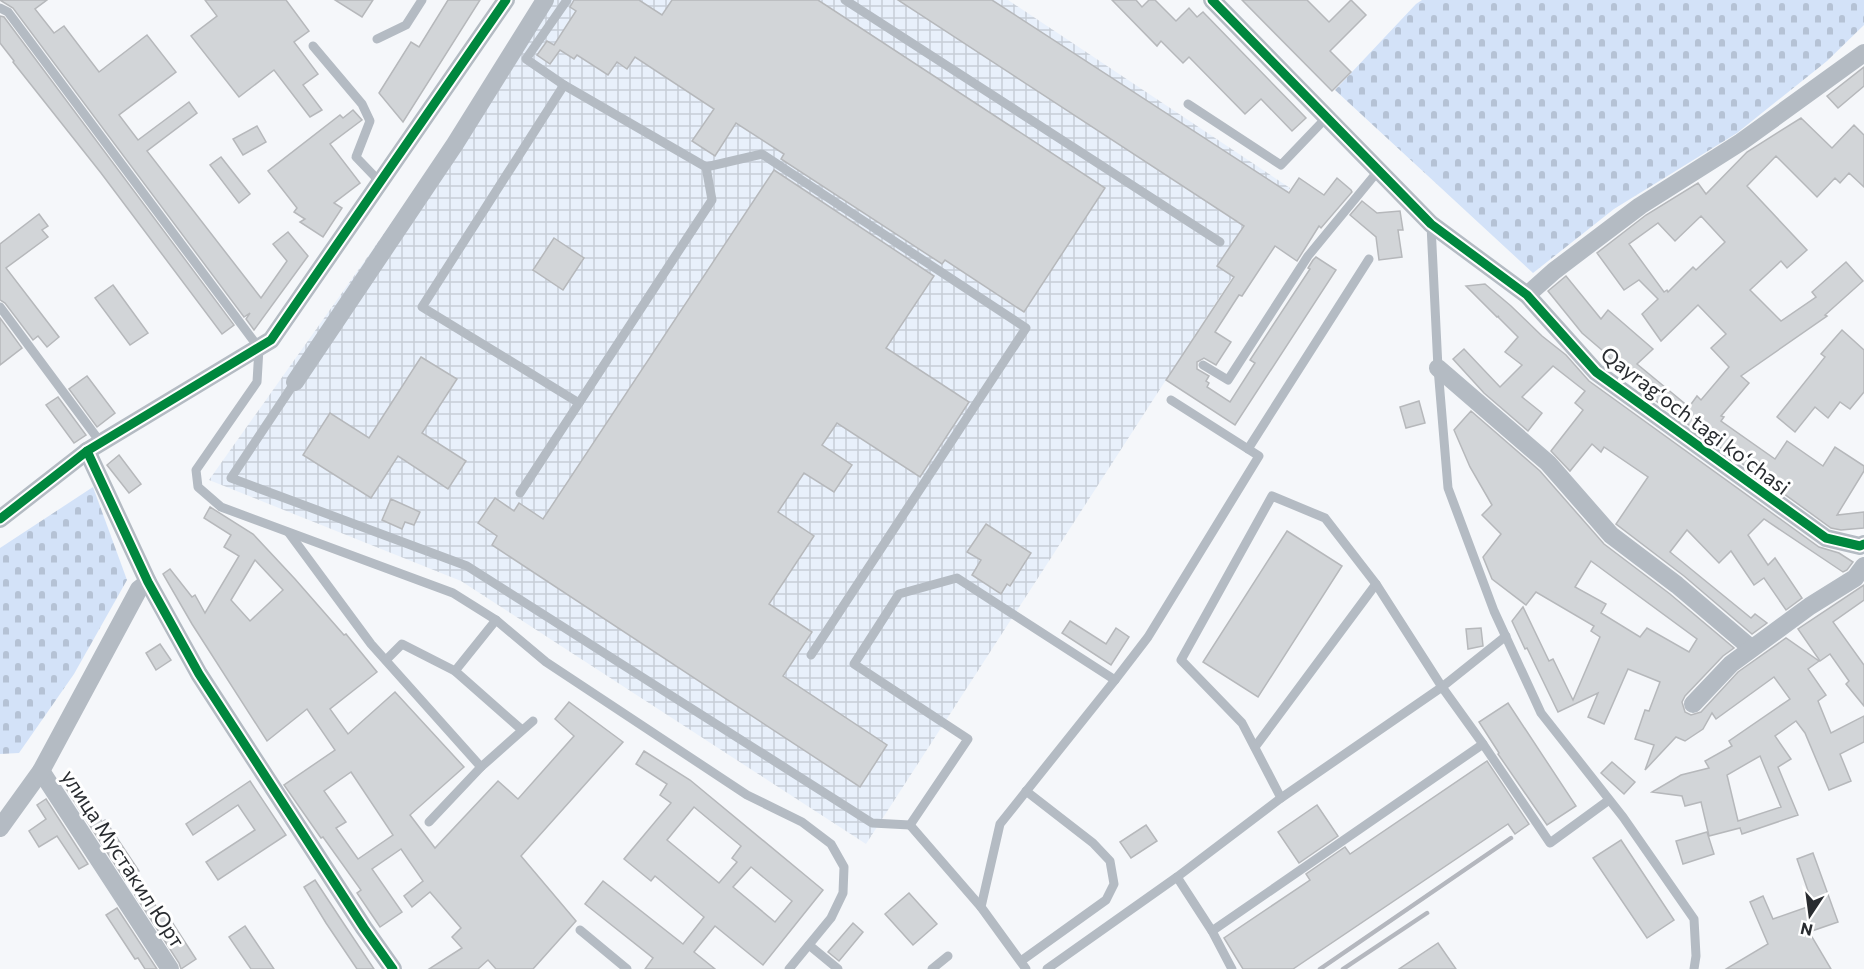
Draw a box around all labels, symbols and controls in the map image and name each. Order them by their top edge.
street label: Qayragʻoch tagi koʻchasi [1597,341,1795,499]
street label: улица Мустакил Юрт [57,765,191,952]
north arrow [1780,885,1840,945]
text: N [1799,919,1814,941]

